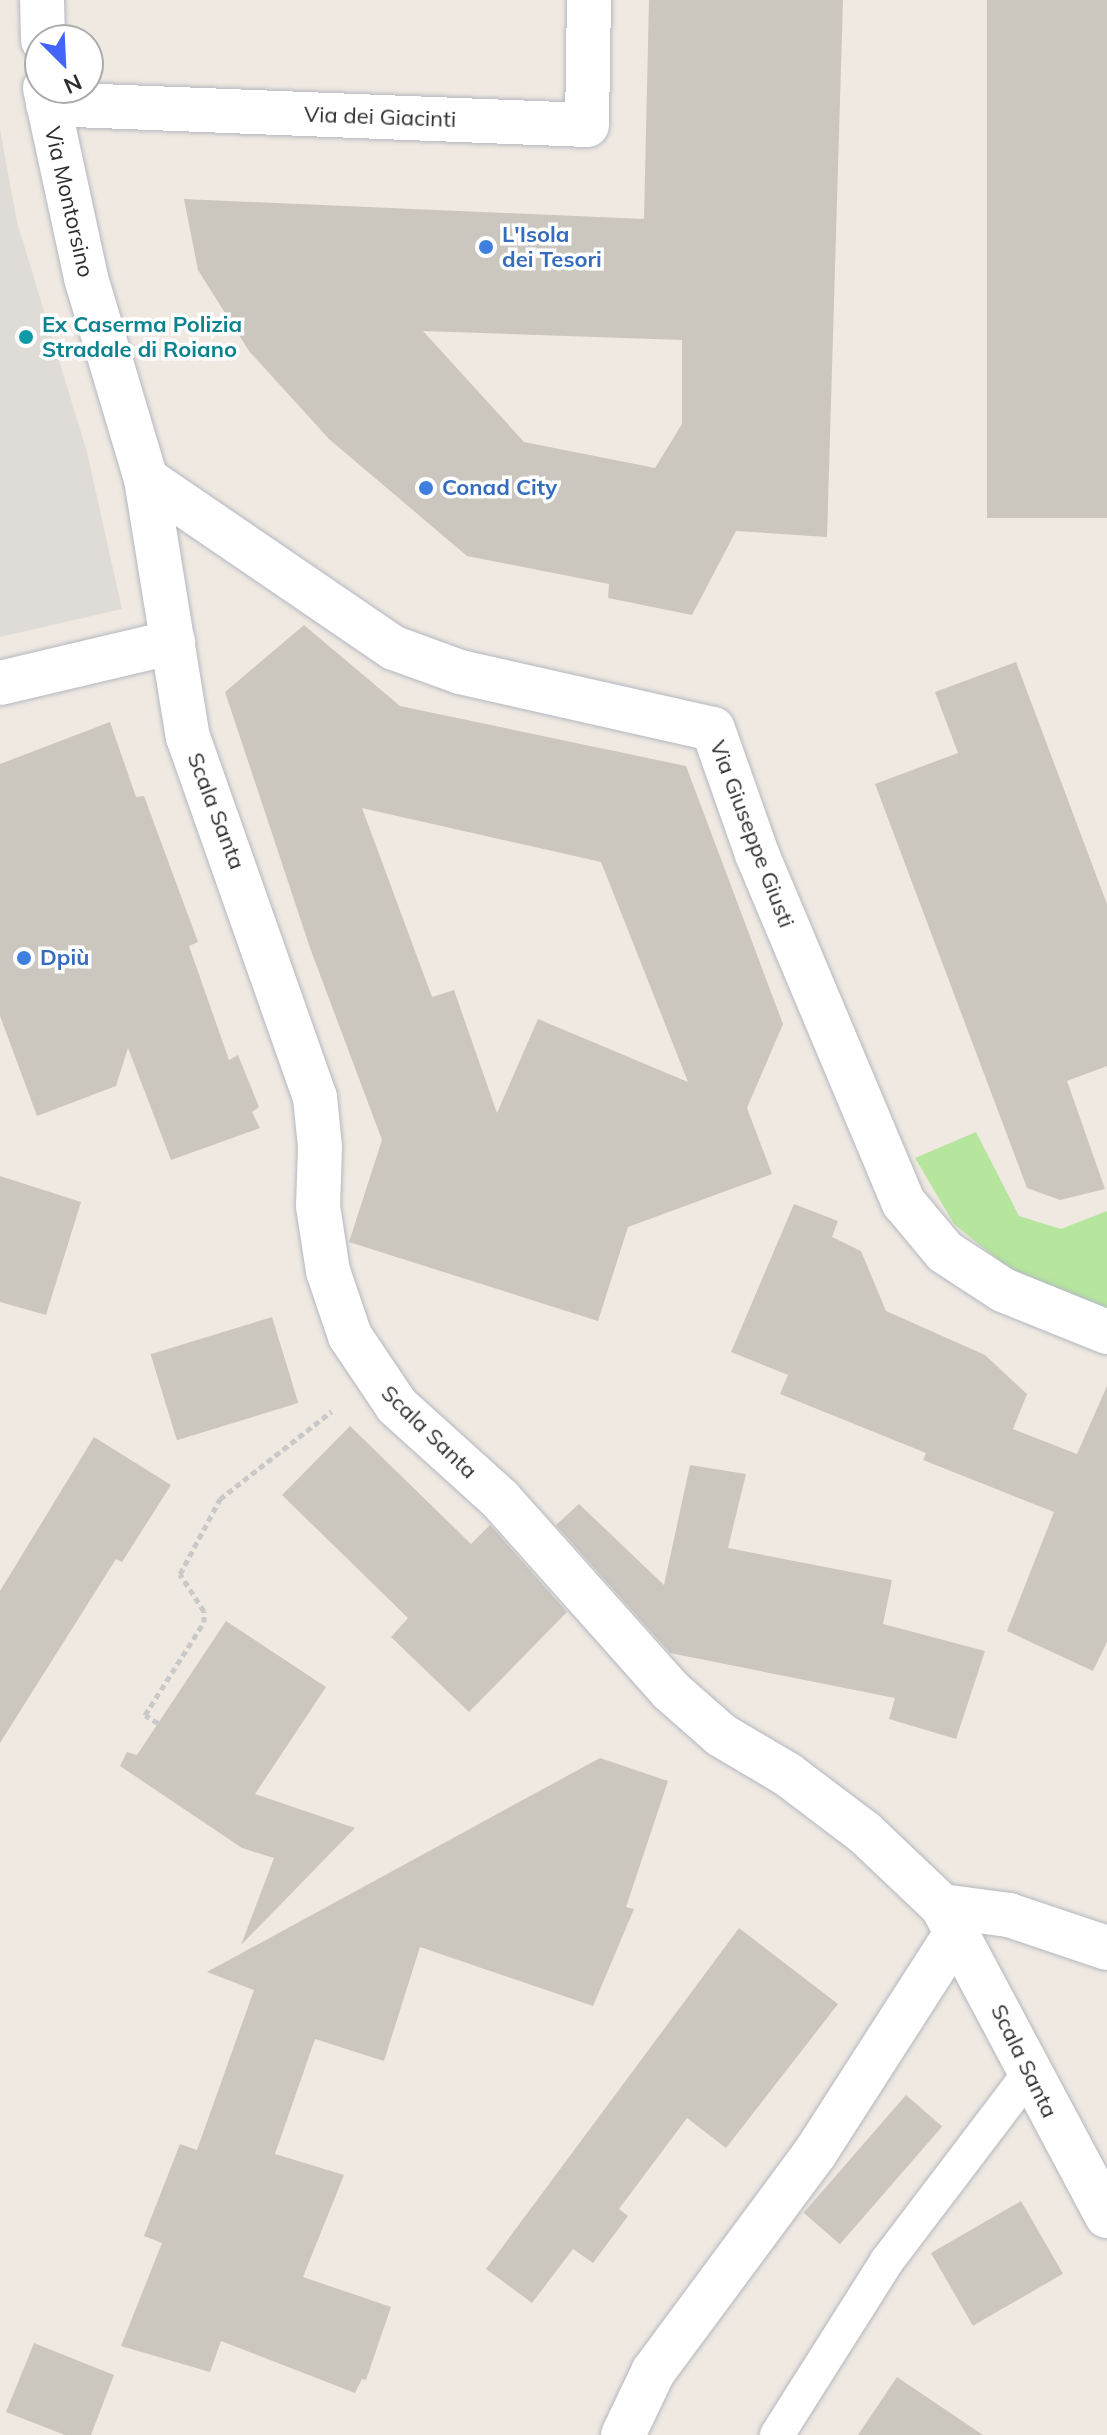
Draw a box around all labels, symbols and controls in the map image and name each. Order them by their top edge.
north arrow [24,24,104,104]
text: N [60,68,86,100]
street label: Via dei Giacinti [304,101,456,133]
street label: Via Montorsino [39,124,99,280]
place label: L'Isola dei Tesori [502,221,602,272]
marker: L'Isola dei Tesori [477,238,495,256]
place label: Ex Caserma Polizia Stradale di Roiano [42,311,242,362]
marker: Ex Caserma Polizia Stradale di Roiano [17,328,35,346]
place label: Conad City [442,475,557,501]
marker: Conad City [417,479,435,497]
street label: Via Giuseppe Giusti [704,737,800,931]
street label: Scala Santa [182,749,250,873]
place label: Dpiù [40,945,89,971]
marker: Dpiù [15,949,33,967]
street label: Scala Santa [376,1380,482,1484]
street label: Scala Santa [985,2000,1063,2122]

